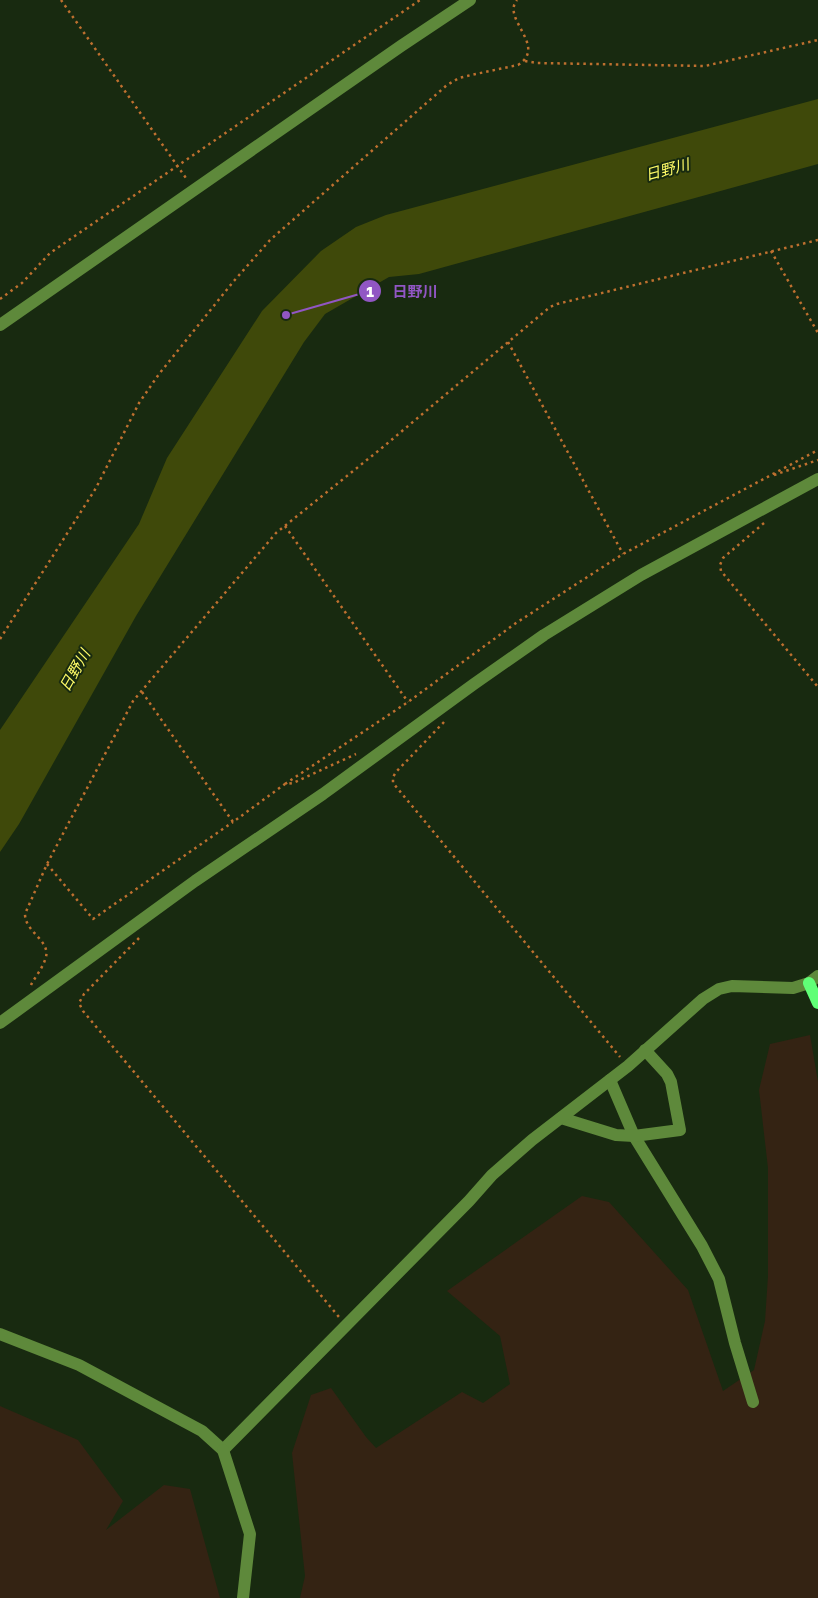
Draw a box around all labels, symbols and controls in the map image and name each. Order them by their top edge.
water label: 日野川 [643,154,693,184]
callout: 日野川 [358,276,448,306]
text: 1 [366,282,374,300]
text: 日野川 [392,282,438,300]
water label: 日野川 [55,644,94,694]

